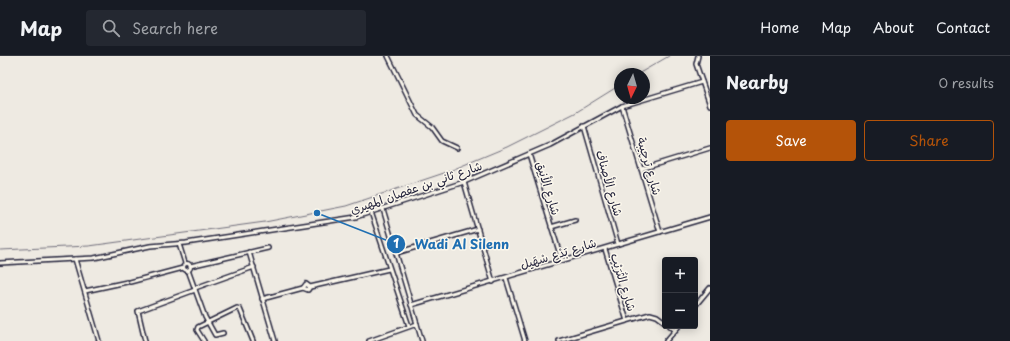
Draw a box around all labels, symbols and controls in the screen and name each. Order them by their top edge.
search box [86,10,366,46]
text: Map [20,14,62,42]
text: Search here [132,16,218,39]
icon: search [100,17,122,39]
text: Home [760,17,799,38]
text: Map [821,17,851,38]
text: About [873,17,914,38]
text: Contact [936,17,990,38]
north arrow [614,68,650,104]
text: Nearby [726,69,788,95]
text: 0 results [939,73,994,92]
button: Save [726,120,856,161]
button: Share [864,120,994,161]
street label: شارع ترچيبة [632,135,667,197]
street label: شارع الأصناف [591,148,628,218]
street label: شارع ثاني بن عفصان المهيري [348,156,485,221]
street label: شارع الأنِيق [531,159,566,217]
callout: Wadi Al Silenn [386,232,517,257]
street label: شارع بَدْع سْهَيل [518,233,599,274]
text: 1 [393,234,399,252]
text: Wadi Al Silenn [415,234,509,253]
street label: شارع الثُرَيْب [606,251,641,314]
map controls [662,257,698,329]
button: + [662,257,698,293]
button: − [662,293,698,329]

